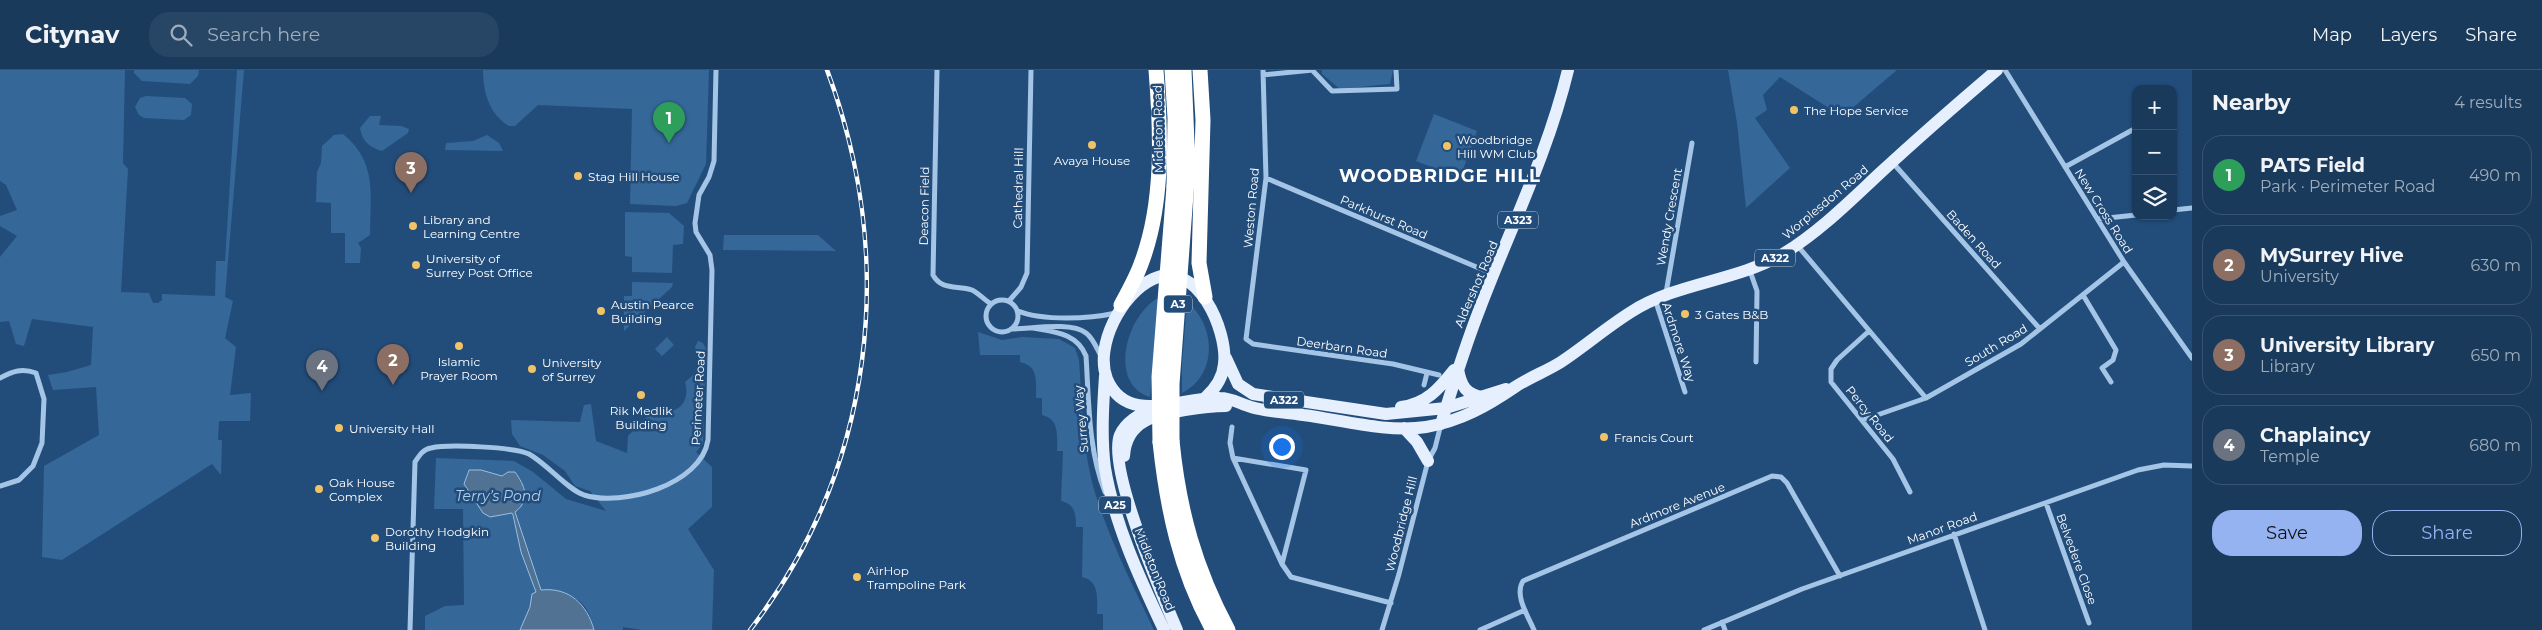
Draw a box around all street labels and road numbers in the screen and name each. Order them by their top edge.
street label: Midleton Road [1150,85,1166,173]
street label: Cathedral Hill [1010,147,1026,229]
street label: Worplesdon Road [1779,162,1871,242]
street label: Deacon Field [916,166,932,246]
street label: New Cross Road [2072,166,2136,256]
street label: Weston Road [1240,167,1262,249]
street label: Wendy Crescent [1653,167,1685,267]
street label: Parkhurst Road [1338,192,1430,242]
street label: Baden Road [1944,206,2004,272]
road number: A323 [1498,212,1538,228]
street label: Aldershot Road [1451,238,1501,330]
road number: A322 [1755,250,1795,267]
road number: A3 [1164,295,1192,312]
street label: Ardmore Way [1659,300,1699,384]
street label: South Road [1962,320,2030,370]
street label: Deerbarn Road [1296,333,1388,361]
street label: Perimeter Road [688,350,708,446]
street label: Percy Road [1843,383,1897,445]
street label: Surrey Way [1071,384,1091,453]
road number: A322 [1264,392,1304,408]
street label: Woodbridge Hill [1382,475,1420,573]
street label: Ardmore Avenue [1627,479,1727,531]
road number: A25 [1099,496,1131,514]
street label: Manor Road [1905,508,1979,548]
street label: Belvedere Close [2054,511,2100,607]
street label: Midleton Road [1132,525,1178,613]

